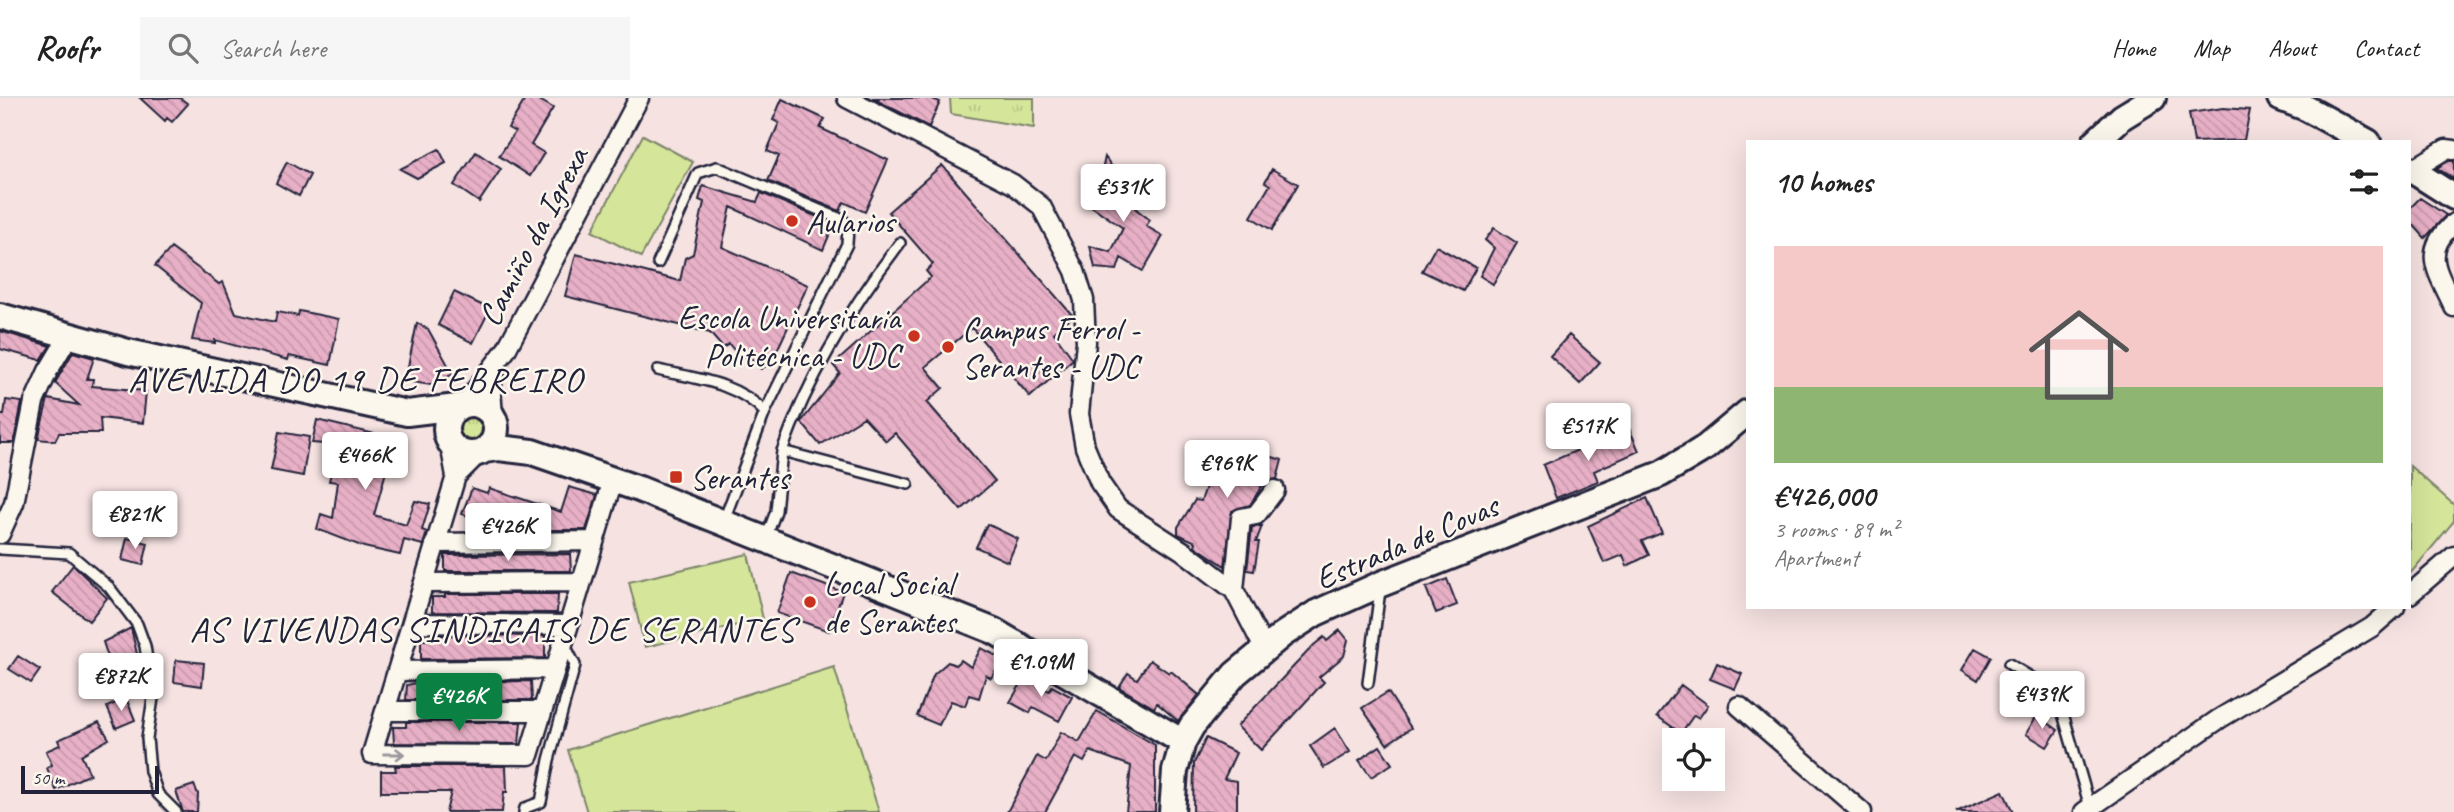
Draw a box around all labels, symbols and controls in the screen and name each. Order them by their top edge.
search box [140,17,630,80]
text: Roofr [35,27,98,69]
icon: search [164,29,202,67]
text: Search here [220,32,326,65]
text: Home [2112,33,2155,63]
text: Map [2193,33,2230,63]
text: About [2268,33,2316,63]
text: Contact [2354,33,2419,63]
street label: Camiño da Igrexa [468,138,599,333]
text: 10 homes [1774,163,1872,201]
icon: filters [2345,163,2383,201]
pin: €531K [1074,164,1172,224]
text: €531K [1097,172,1149,201]
place label: Aularios [806,201,897,243]
marker: Aularios [784,213,800,229]
icon: home [2016,292,2142,418]
place label: Escola Universitaria Politécnica - UDC [678,297,904,377]
place label: Campus Ferrol - Serantes - UDC [962,308,1143,388]
marker: Escola Universitaria Politécnica - UDC [906,328,922,344]
marker: Campus Ferrol - Serantes - UDC [940,339,956,355]
district label: AVENIDA DO 19 DE FEBREIRO [128,357,585,402]
pin: €517K [1539,404,1637,463]
text: €517K [1562,411,1614,440]
pin: €466K [316,432,414,492]
text: €466K [338,440,392,469]
pin: €969K [1178,440,1276,500]
text: €969K [1200,448,1254,477]
place label: Serantes [690,457,792,499]
marker: Serantes [668,469,684,485]
text: €426,000 [1774,477,1875,515]
street label: Estrada de Covas [1309,484,1507,599]
pin: €821K [86,491,184,551]
text: €821K [108,499,162,528]
pin: €426K [459,504,557,563]
text: €426K [481,511,535,540]
text: 3 rooms · 89 m² [1774,515,1898,544]
text: Apartment [1774,544,1859,573]
place label: Local Social de Serantes [824,563,959,643]
marker: Local Social de Serantes [802,594,818,610]
district label: AS VIVENDAS SINDICAIS DE SERANTES [190,607,801,652]
pin: €1.09M [984,640,1098,699]
text: €1.09M [1010,647,1072,676]
pin: €872K [72,654,170,713]
text: €872K [95,661,148,690]
pin: €439K [1993,672,2091,731]
pin: €426K [410,674,508,733]
text: €439K [2016,679,2068,708]
text: €426K [432,681,486,710]
map controls [1662,728,1725,791]
button: locate [1662,728,1725,791]
one-way arrow [383,748,406,761]
scale bar [21,763,159,795]
text: 50 m [32,766,64,790]

